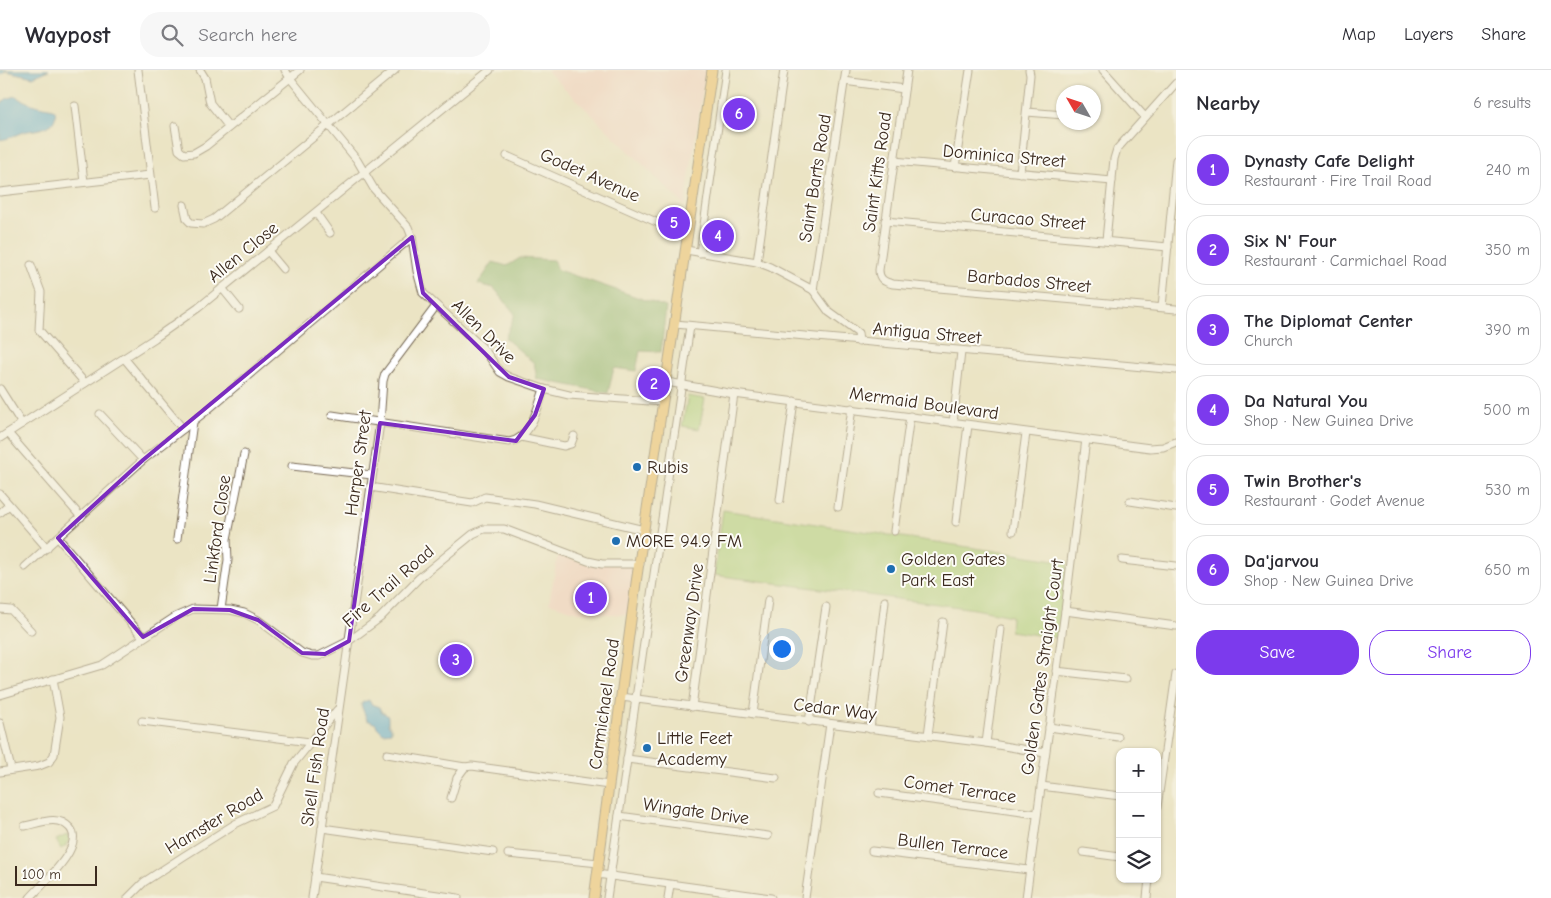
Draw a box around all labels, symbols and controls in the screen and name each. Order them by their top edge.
search box [140,12,490,57]
text: Waypost [25,21,110,49]
icon: search [158,21,186,49]
text: Search here [198,24,297,46]
text: Map [1342,24,1376,45]
text: Layers [1404,24,1453,45]
text: Share [1481,24,1526,45]
north arrow [1056,85,1101,130]
text: Nearby [1196,91,1260,115]
text: 6 results [1473,94,1531,112]
pin: 6 [723,95,755,133]
street label: Saint Kitts Road [859,111,896,234]
street label: Saint Barts Road [795,112,836,244]
street label: Dominica Street [942,141,1067,172]
street label: Godet Avenue [537,144,643,207]
text: Dynasty Cafe Delight [1244,150,1414,172]
text: 1 [1210,161,1216,179]
text: 240 m [1486,161,1530,179]
text: Restaurant · Fire Trail Road [1244,172,1432,190]
pin: 5 [658,204,690,242]
street label: Curacao Street [970,204,1087,235]
pin: 4 [702,217,734,255]
street label: Allen Close [204,218,283,287]
text: Six N' Four [1244,230,1337,252]
text: 2 [1209,241,1217,259]
text: 350 m [1485,241,1530,259]
text: Restaurant · Carmichael Road [1244,252,1447,270]
street label: Barbados Street [966,266,1092,297]
street label: Allen Drive [447,295,520,368]
text: The Diplomat Center [1244,310,1412,332]
street label: Antigua Street [872,318,983,349]
text: 3 [1209,321,1217,339]
text: 390 m [1485,321,1530,339]
text: Church [1244,332,1293,350]
pin: 2 [638,365,670,403]
street label: Mermaid Boulevard [848,383,1000,424]
text: Da Natural You [1244,390,1368,412]
text: 4 [1209,401,1217,419]
text: 500 m [1483,401,1530,419]
street label: Harper Street [341,408,376,517]
text: Shop · New Guinea Drive [1244,412,1414,430]
place label: Rubis [647,457,688,478]
marker: Rubis [631,461,643,473]
text: Twin Brother's [1244,470,1361,492]
street label: Linkford Close [200,474,235,584]
text: 5 [1209,481,1217,499]
text: 530 m [1485,481,1530,499]
text: Restaurant · Godet Avenue [1244,492,1425,510]
place label: MORE 94.9 FM [626,531,742,552]
marker: MORE 94.9 FM [610,535,622,547]
street label: Fire Trail Road [338,541,439,632]
place label: Golden Gates Park East [901,549,1005,591]
text: Da'jarvou [1244,550,1319,572]
street label: Golden Gates Straight Court [1017,557,1068,776]
text: 6 [1209,561,1217,579]
text: 650 m [1484,561,1530,579]
street label: Greenway Drive [671,562,708,684]
marker: Golden Gates Park East [885,563,897,575]
text: Shop · New Guinea Drive [1244,572,1414,590]
pin: 1 [575,579,607,617]
button: Save [1196,630,1359,675]
button: Share [1369,630,1531,675]
your location [769,636,795,662]
street label: Carmichael Road [585,637,624,771]
pin: 3 [440,641,472,679]
street label: Cedar Way [792,694,879,725]
street label: Shell Fish Road [297,707,334,827]
place label: Little Feet Academy [657,728,733,770]
marker: Little Feet Academy [641,742,653,754]
map controls [1116,748,1161,883]
button: + [1116,748,1161,793]
street label: Comet Terrace [902,771,1018,808]
street label: Hamster Road [162,784,267,859]
button: − [1116,793,1161,838]
street label: Wingate Drive [642,794,750,829]
street label: Bullen Terrace [897,829,1009,864]
button: layers [1116,838,1161,883]
scale bar [15,863,98,886]
text: 100 m [22,866,61,883]

